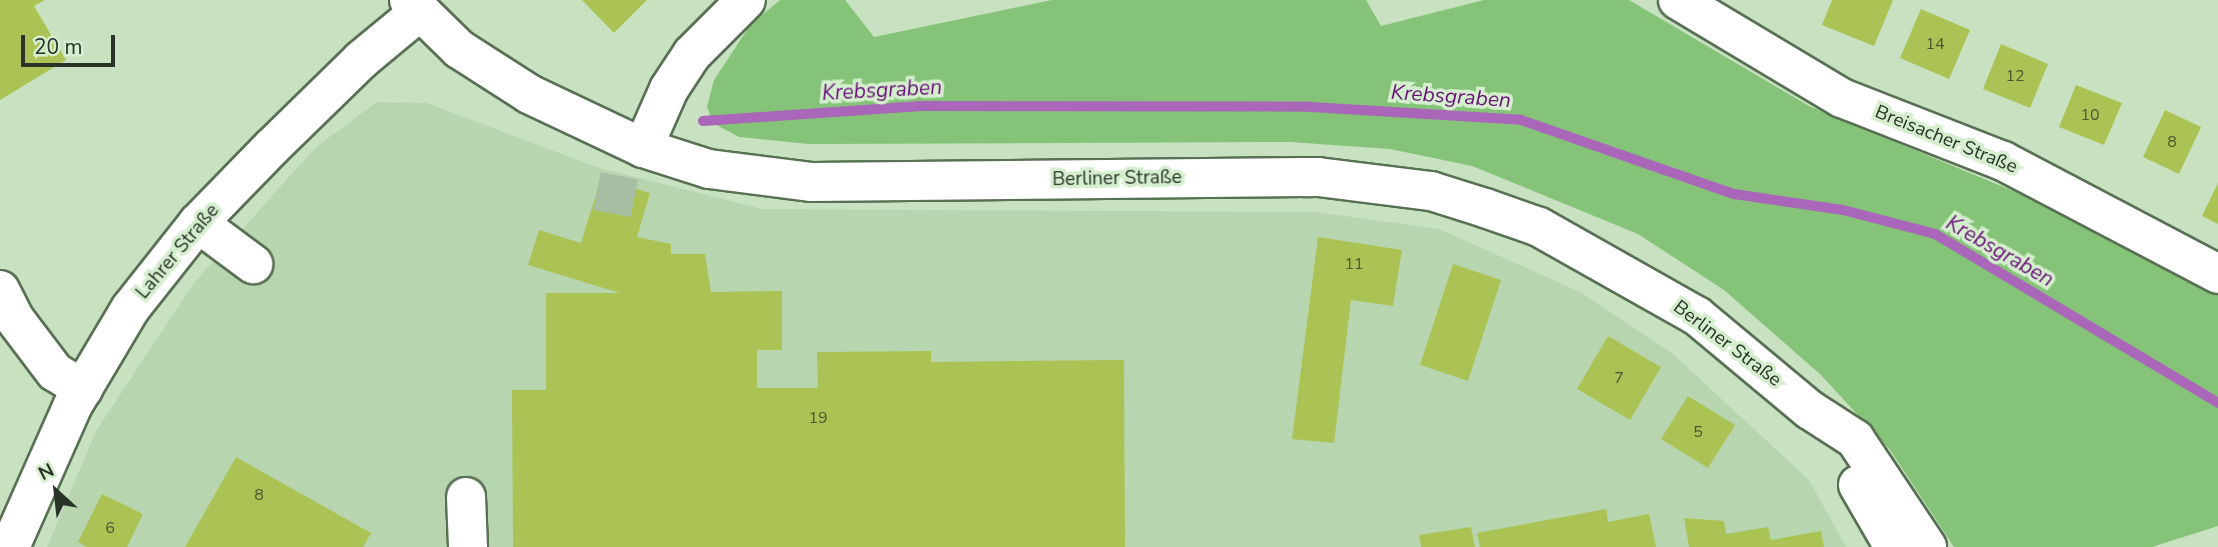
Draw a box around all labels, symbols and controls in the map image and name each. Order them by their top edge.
scale bar [24,21,119,65]
text: 20 m [34,33,83,61]
house number: 14 [1925,34,1945,54]
house number: 12 [2005,66,2025,86]
water label: Krebsgraben [821,74,943,106]
water label: Krebsgraben [1390,79,1512,113]
street label: Breisacher Straße [1871,101,2021,179]
house number: 10 [2080,105,2100,125]
house number: 8 [2167,132,2177,152]
street label: Berliner Straße [1052,166,1182,192]
street label: Lahrer Straße [132,200,224,304]
water label: Krebsgraben [1942,210,2058,292]
house number: 11 [1344,254,1364,274]
street label: Berliner Straße [1669,296,1785,392]
house number: 7 [1614,368,1624,388]
house number: 19 [808,408,828,428]
house number: 5 [1693,422,1703,442]
north arrow [21,456,91,526]
text: N [34,457,59,487]
house number: 8 [254,485,264,505]
house number: 6 [105,518,115,538]

